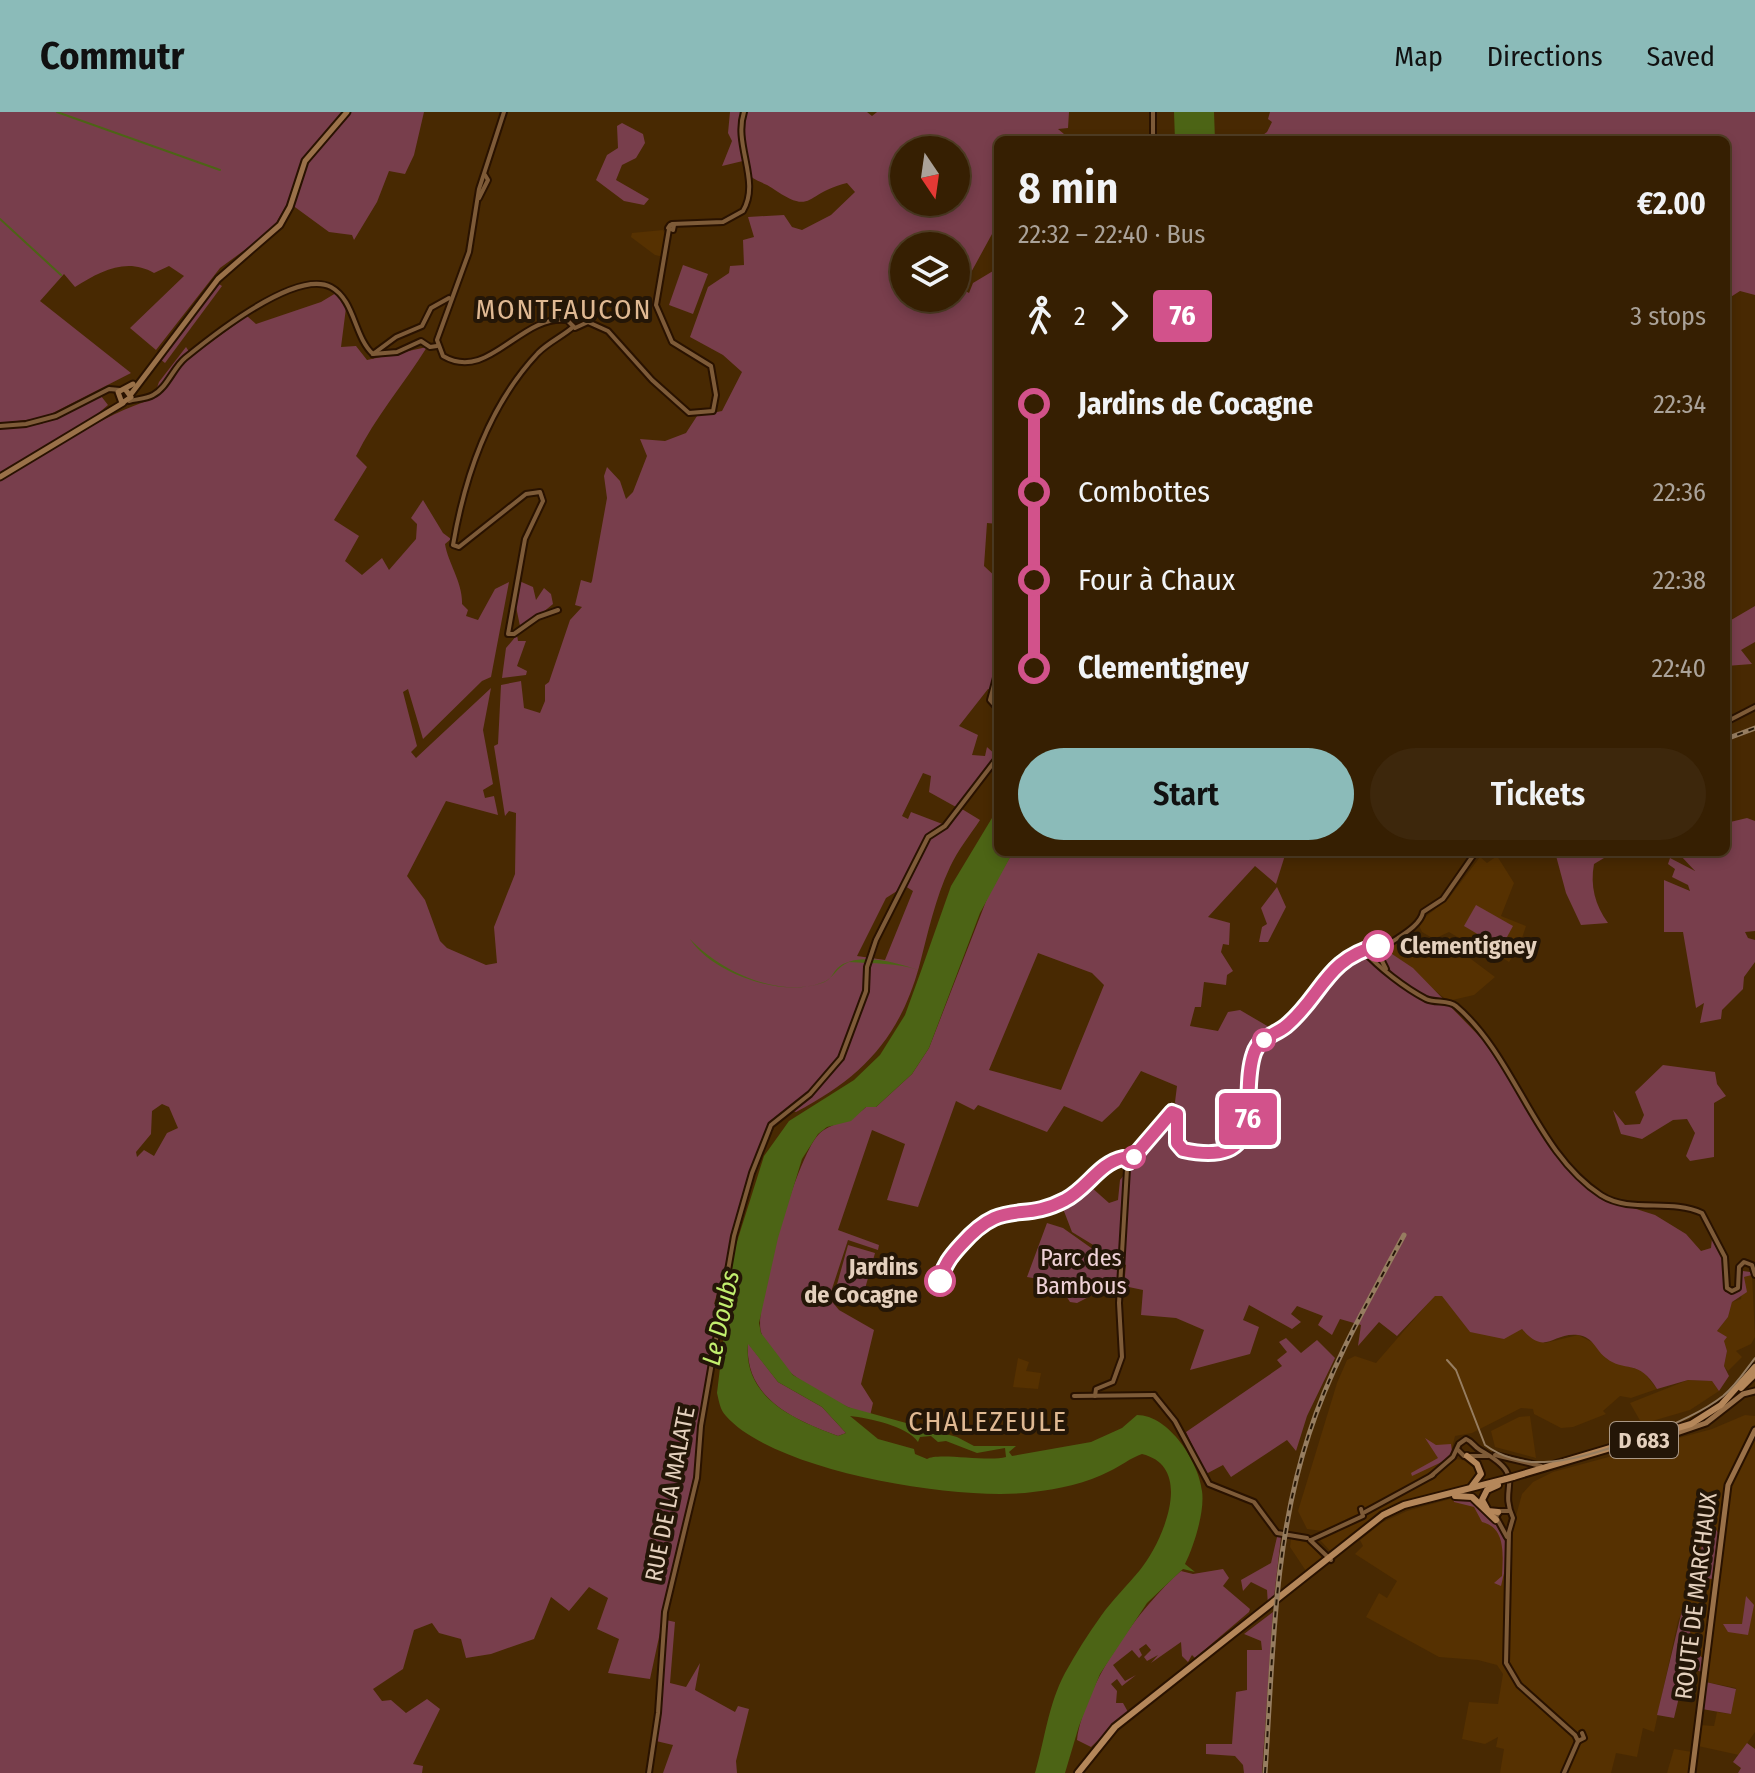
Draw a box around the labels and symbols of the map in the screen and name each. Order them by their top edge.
north arrow [890,136,970,216]
district label: MONTFAUCON [475,293,653,326]
marker: Clementigney [1363,931,1393,961]
place label: Clementigney [1400,932,1537,960]
unlabelled marker [1253,1029,1275,1051]
line badge: 76 [1212,1093,1284,1145]
unlabelled marker [1123,1146,1145,1168]
park label: Parc des Bambous [1035,1244,1127,1300]
place label: Jardins de Cocagne [804,1253,918,1309]
marker: Jardins de Cocagne [925,1266,955,1296]
water label: Le Doubs [696,1268,746,1368]
street label: RUE DE LA MALATE [639,1404,701,1584]
district label: CHALEZEULE [908,1405,1068,1438]
road number: D 683 [1610,1422,1678,1458]
street label: ROUTE DE MARCHAUX [1669,1491,1723,1701]

